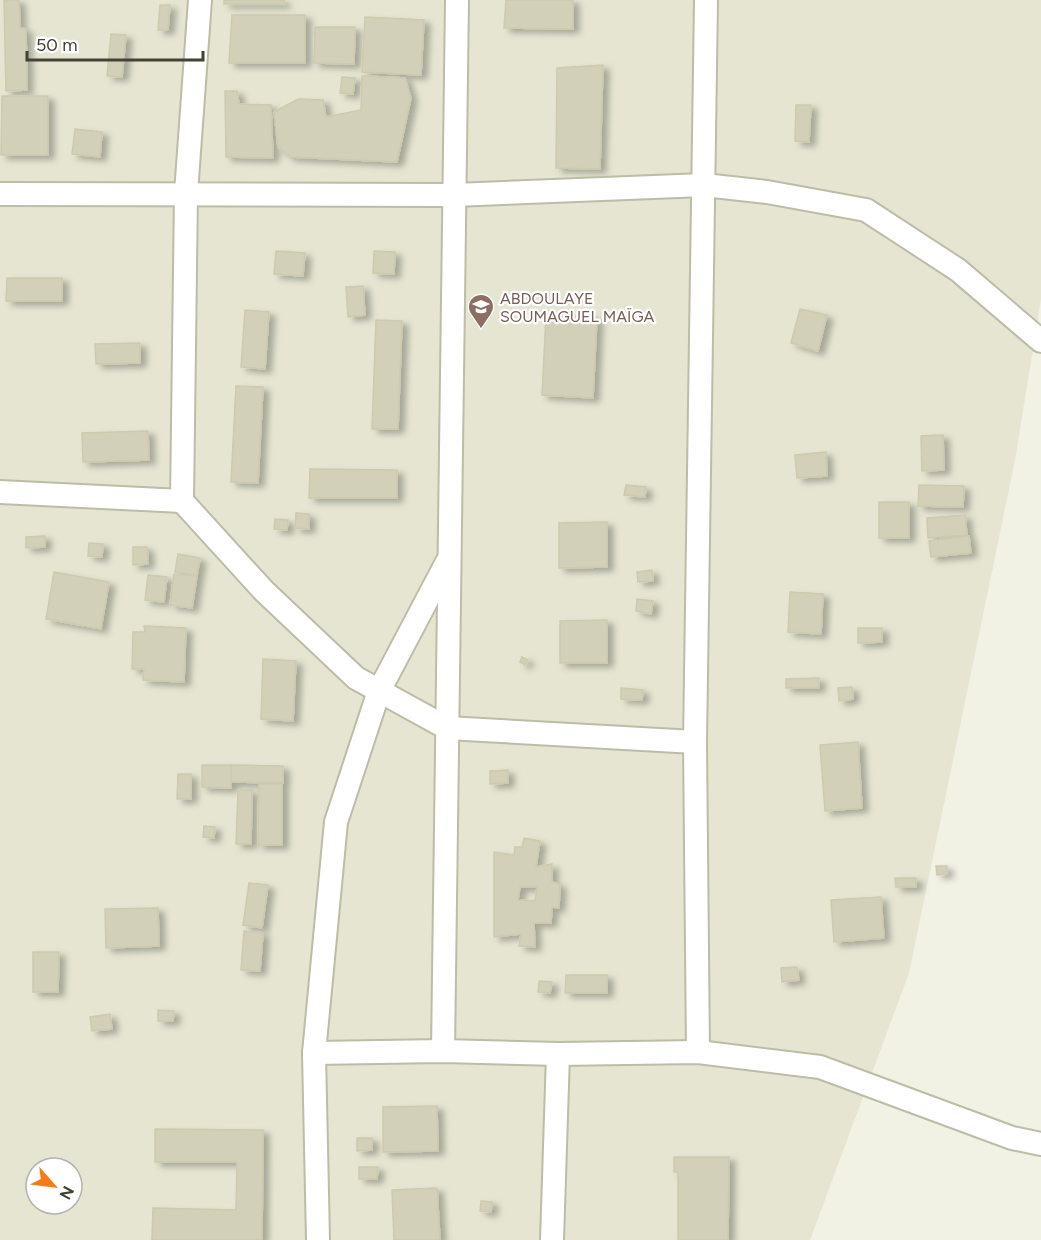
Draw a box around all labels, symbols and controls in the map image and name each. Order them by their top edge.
scale bar [27,24,202,62]
text: 50 m [36,34,78,56]
place label: ABDOULAYE SOUMAGUEL MAÏGA [500,289,655,326]
school or university icon: ABDOULAYE SOUMAGUEL MAÏGA [466,292,496,330]
north arrow [24,1156,84,1216]
text: N [56,1183,78,1203]

